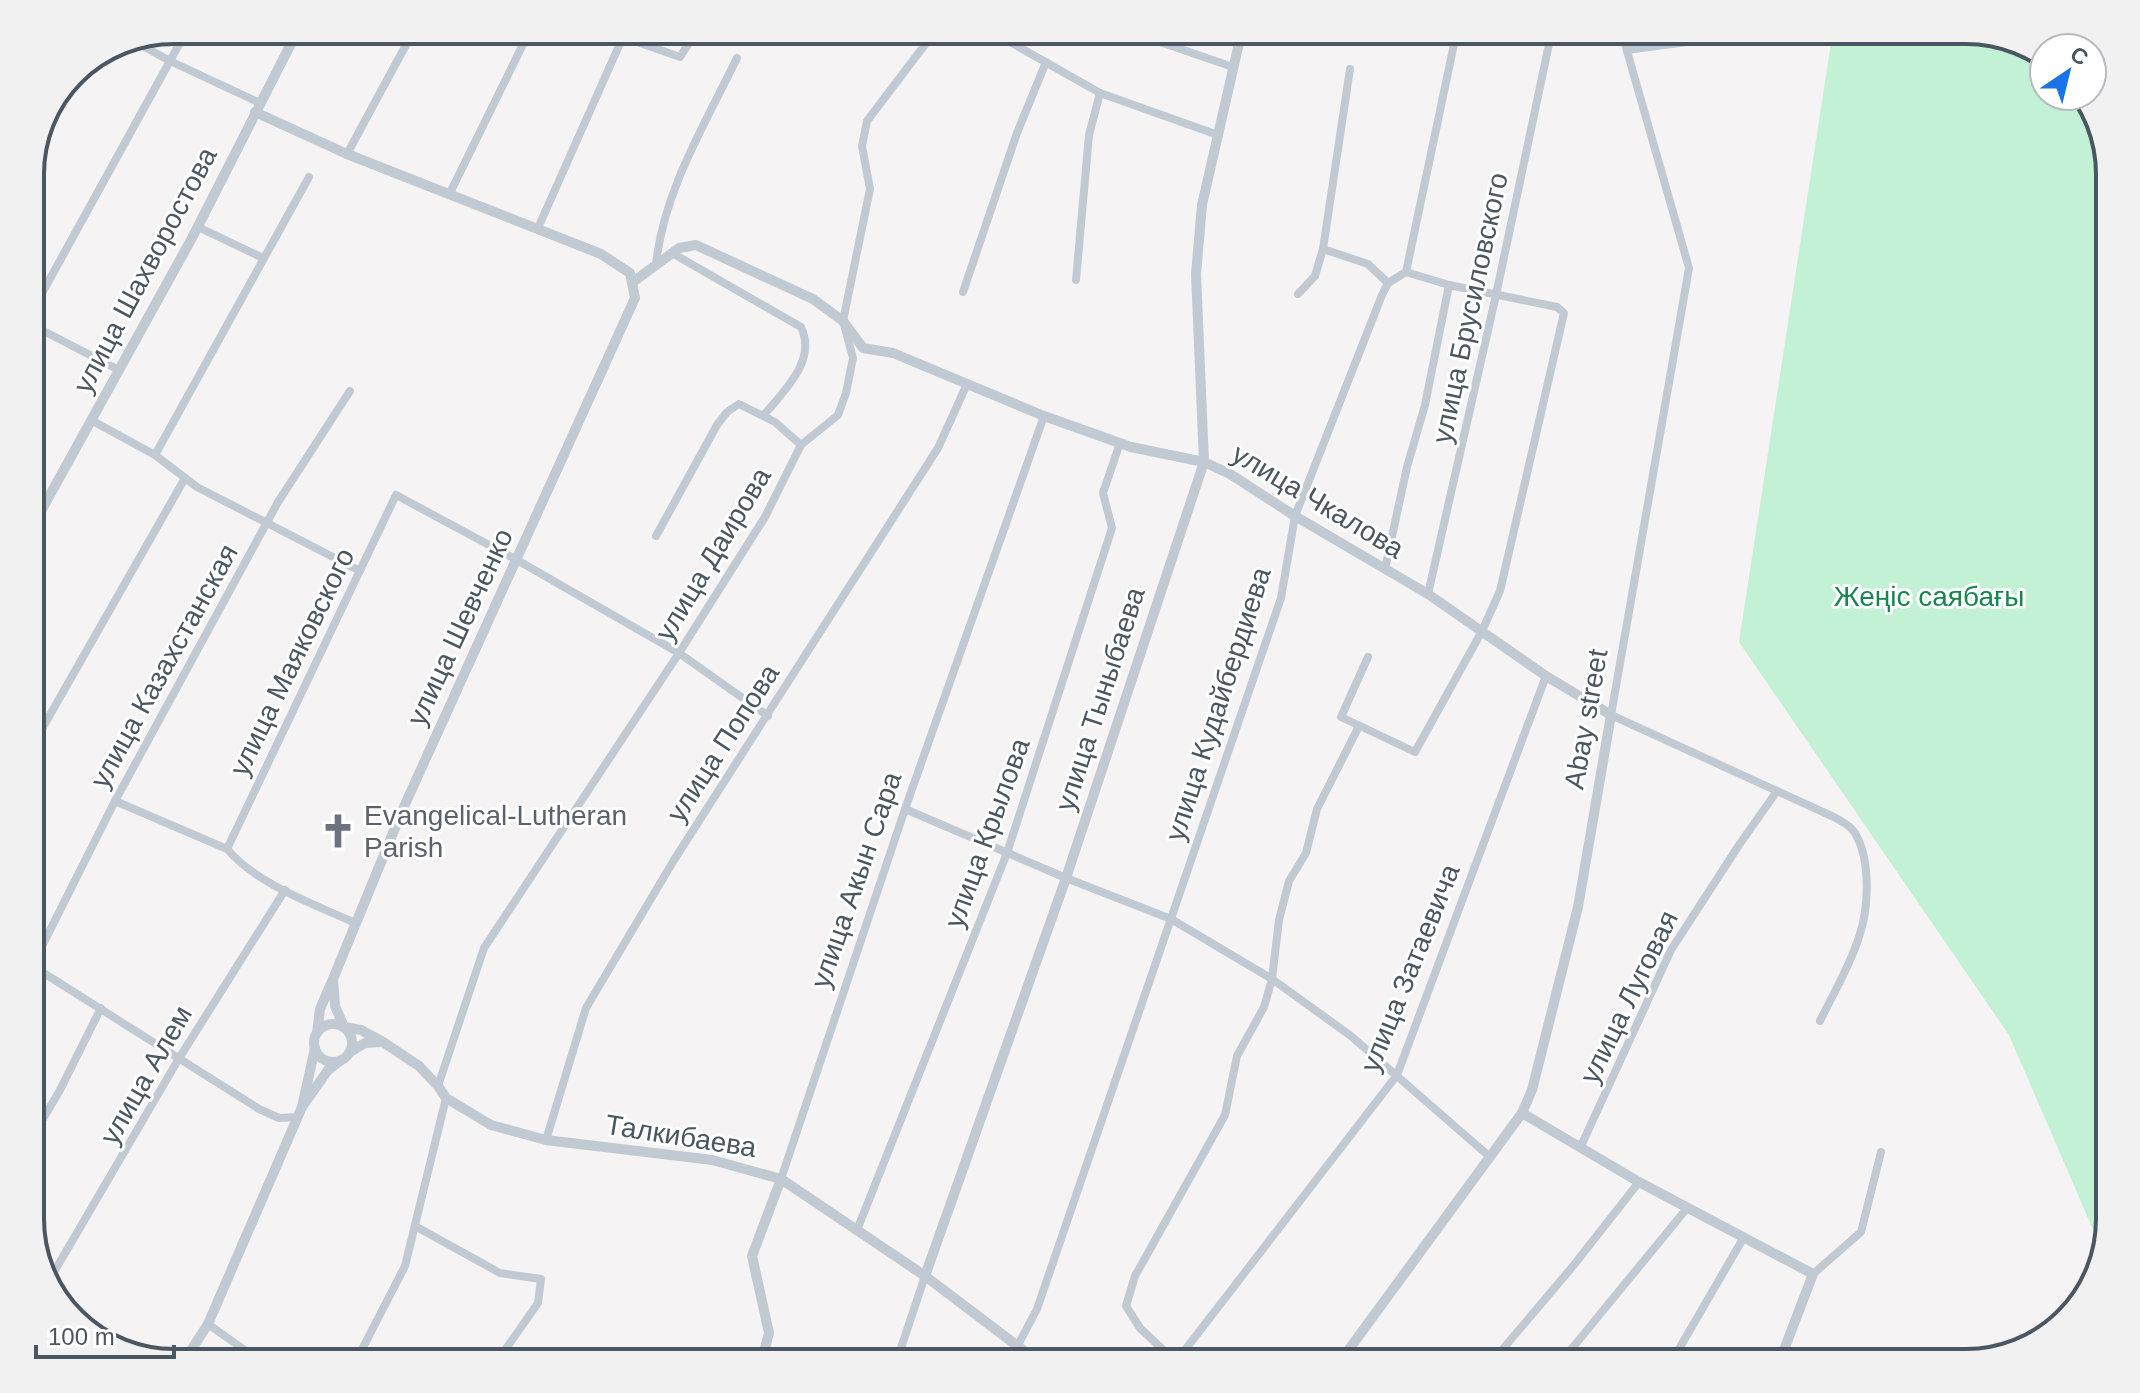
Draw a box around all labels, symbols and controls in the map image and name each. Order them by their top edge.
north arrow [2028,32,2108,112]
text: С [2066,41,2093,71]
street label: улица Шахворостова [67,142,223,398]
street label: улица Брусиловского [1426,170,1514,446]
street label: улица Чкалова [1227,438,1410,565]
street label: улица Даирова [649,462,777,646]
street label: улица Шевченко [401,524,519,730]
street label: улица Казахстанская [84,539,244,793]
street label: улица Маяковского [223,543,361,781]
street label: улица Кудайбердиева [1159,563,1277,845]
park label: Жеңіс саябағы [1834,581,2024,612]
street label: улица Тыныбаева [1049,583,1151,815]
street label: Abay street [1558,646,1614,791]
street label: улица Попова [661,658,786,827]
street label: улица Крылова [938,734,1036,932]
street label: улица Акын Сара [805,768,908,992]
place label: Evangelical-Lutheran Parish [364,800,627,863]
church icon: Evangelical-Lutheran Parish [319,812,357,850]
street label: улица Затаевича [1354,859,1466,1076]
street label: улица Луговая [1574,906,1684,1088]
street label: улица Алем [94,1000,198,1150]
street label: Талкибаева [603,1109,759,1163]
scale bar [36,1309,174,1359]
text: 100 m [48,1323,115,1350]

